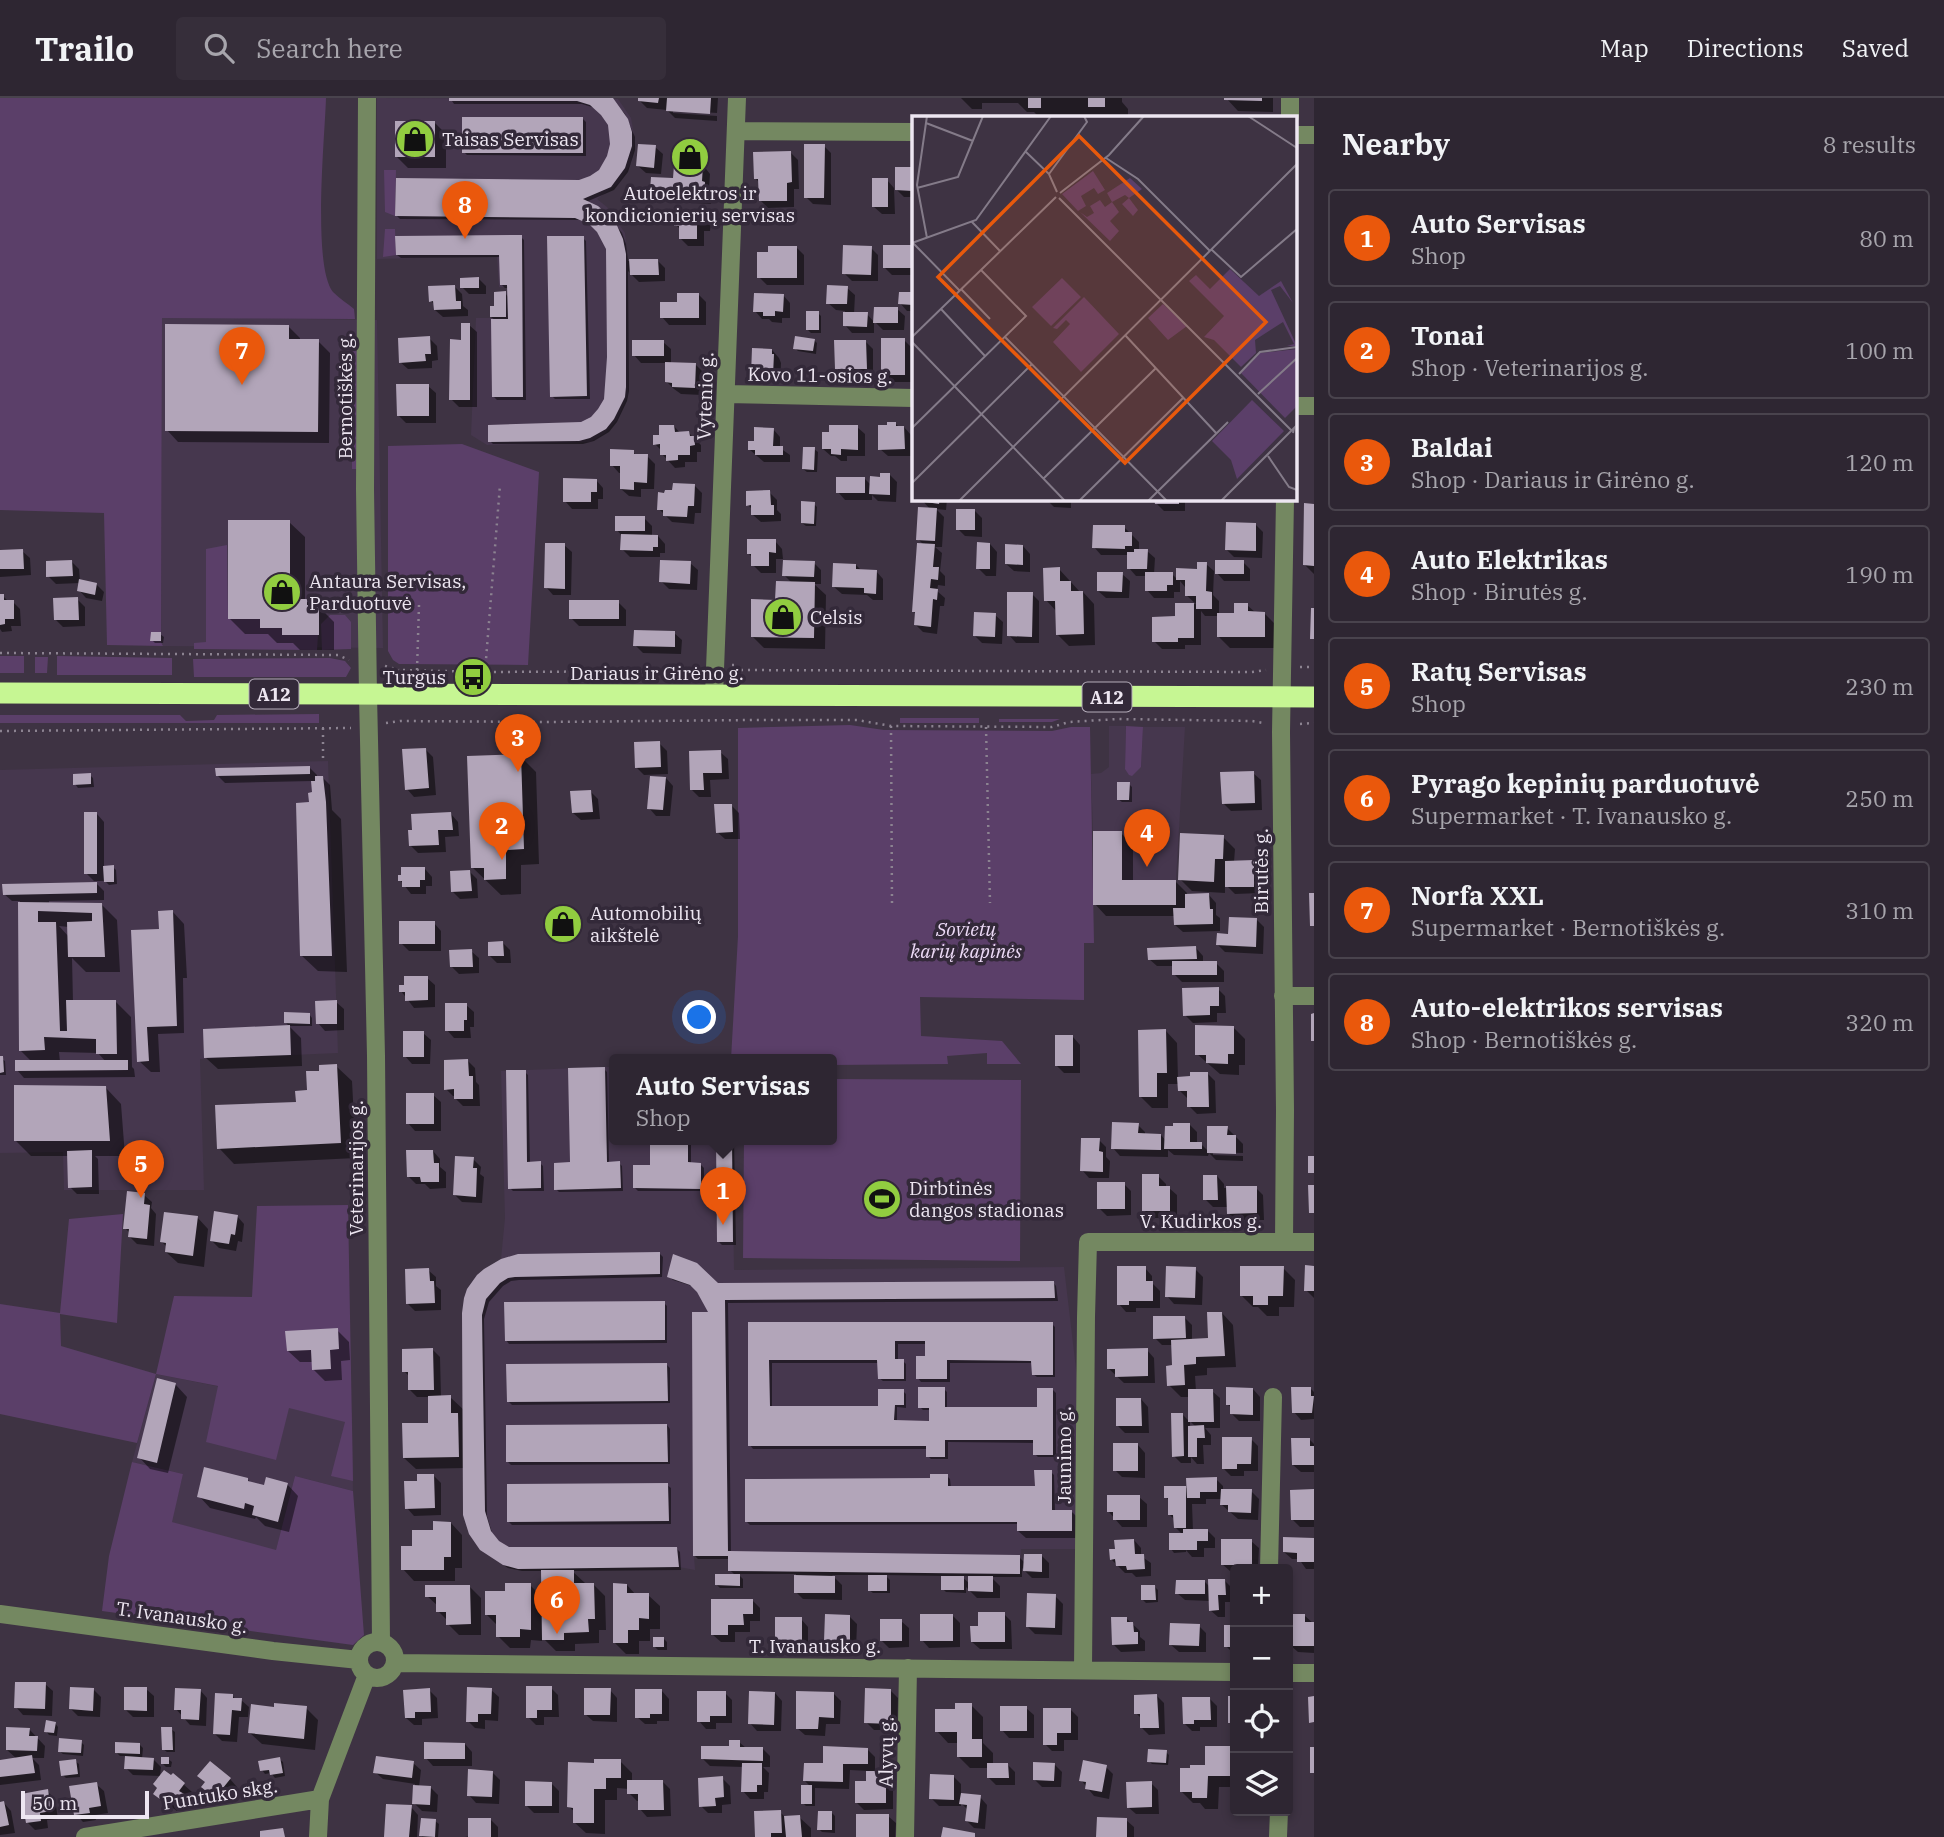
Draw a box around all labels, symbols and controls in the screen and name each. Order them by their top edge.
search box [176,17,666,80]
text: Trailo [35,27,134,70]
icon: search [200,29,238,67]
text: Search here [256,31,403,65]
text: Map [1600,32,1649,64]
text: Directions [1687,32,1804,64]
text: Saved [1842,32,1909,64]
inset map [912,116,1296,500]
shop icon: Taisas Servisas [394,118,436,160]
text: Nearby [1342,124,1450,163]
place label: Taisas Servisas [442,127,579,151]
text: 8 results [1823,129,1916,159]
shop icon: Autoelektros ir kondicionierių servisas [669,136,711,178]
pin: 8 [442,181,488,239]
place label: Autoelektros ir kondicionierių servisas [585,181,795,227]
text: Auto Servisas [1411,206,1586,240]
text: 1 [1360,223,1374,253]
text: 80 m [1859,223,1914,253]
text: Shop [1411,240,1466,270]
text: Tonai [1411,318,1484,352]
pin: 7 [219,327,265,385]
street label: Bernotiškės g. [333,333,357,459]
text: 2 [1360,335,1374,365]
text: 100 m [1845,335,1914,365]
street label: Vytenio g. [691,351,719,441]
text: Shop · Veterinarijos g. [1411,352,1648,382]
street label: Kovo 11-osios g. [747,362,893,388]
text: Baldai [1411,430,1493,464]
text: 3 [1360,447,1374,477]
text: 120 m [1845,447,1914,477]
text: Shop · Dariaus ir Girėno g. [1411,464,1695,494]
text: Auto Elektrikas [1411,542,1608,576]
text: 4 [1360,559,1374,589]
text: 190 m [1845,559,1914,589]
place label: Antaura Servisas, Parduotuvė [309,569,466,615]
shop icon: Antaura Servisas, Parduotuvė [261,571,303,613]
text: Shop · Birutės g. [1411,576,1588,606]
shop icon: Celsis [762,596,804,638]
place label: Celsis [810,605,863,629]
text: Ratų Servisas [1411,654,1587,688]
bus stop icon: Turgus [452,656,494,698]
street label: Dariaus ir Girėno g. [570,661,744,685]
place label: Turgus [382,665,446,689]
text: 5 [1360,671,1374,701]
text: 230 m [1845,671,1914,701]
road number: A12 [250,680,298,708]
road number: A12 [1082,682,1132,712]
text: Shop [1411,688,1466,718]
pin: 3 [495,714,541,772]
text: Pyrago kepinių parduotuvė [1411,766,1760,800]
text: 6 [1360,783,1374,813]
text: 250 m [1845,783,1914,813]
text: Supermarket · T. Ivanausko g. [1411,800,1732,830]
pin: 2 [479,802,525,860]
pin: 4 [1124,809,1170,867]
street label: Birutės g. [1249,828,1273,914]
text: Norfa XXL [1411,878,1544,912]
text: 7 [1360,895,1374,925]
text: 310 m [1845,895,1914,925]
place label: Automobilių aikštelė [590,901,702,947]
shop icon: Automobilių aikštelė [542,903,584,945]
text: Supermarket · Bernotiškės g. [1411,912,1725,942]
park label: Sovietų karių kapinės [910,917,1022,963]
text: Auto-elektrikos servisas [1411,990,1723,1024]
your location [682,1000,716,1034]
text: 8 [1360,1007,1374,1037]
text: 320 m [1845,1007,1914,1037]
text: Shop · Bernotiškės g. [1411,1024,1637,1054]
popup [609,1054,837,1145]
text: Auto Servisas [636,1068,810,1102]
street label: Veterinarijos g. [344,1100,368,1236]
text: Shop [636,1102,691,1132]
pin: 5 [118,1140,164,1198]
pin: 1 [700,1167,746,1225]
place label: Dirbtinės dangos stadionas [909,1176,1064,1222]
sports icon: Dirbtinės dangos stadionas [861,1178,903,1220]
street label: V. Kudirkos g. [1140,1209,1262,1233]
street label: Jaunimo g. [1052,1406,1076,1504]
map controls [1230,1564,1293,1816]
button: + [1230,1564,1293,1627]
pin: 6 [534,1576,580,1634]
street label: T. Ivanausko g. [115,1596,249,1638]
button: − [1230,1627,1293,1690]
street label: T. Ivanausko g. [749,1634,881,1658]
button: locate [1230,1690,1293,1753]
street label: Alyvų g. [873,1716,899,1788]
button: layers [1230,1753,1293,1816]
street label: Puntuko skg. [161,1773,279,1815]
scale bar [21,1788,149,1820]
text: 50 m [32,1791,77,1815]

